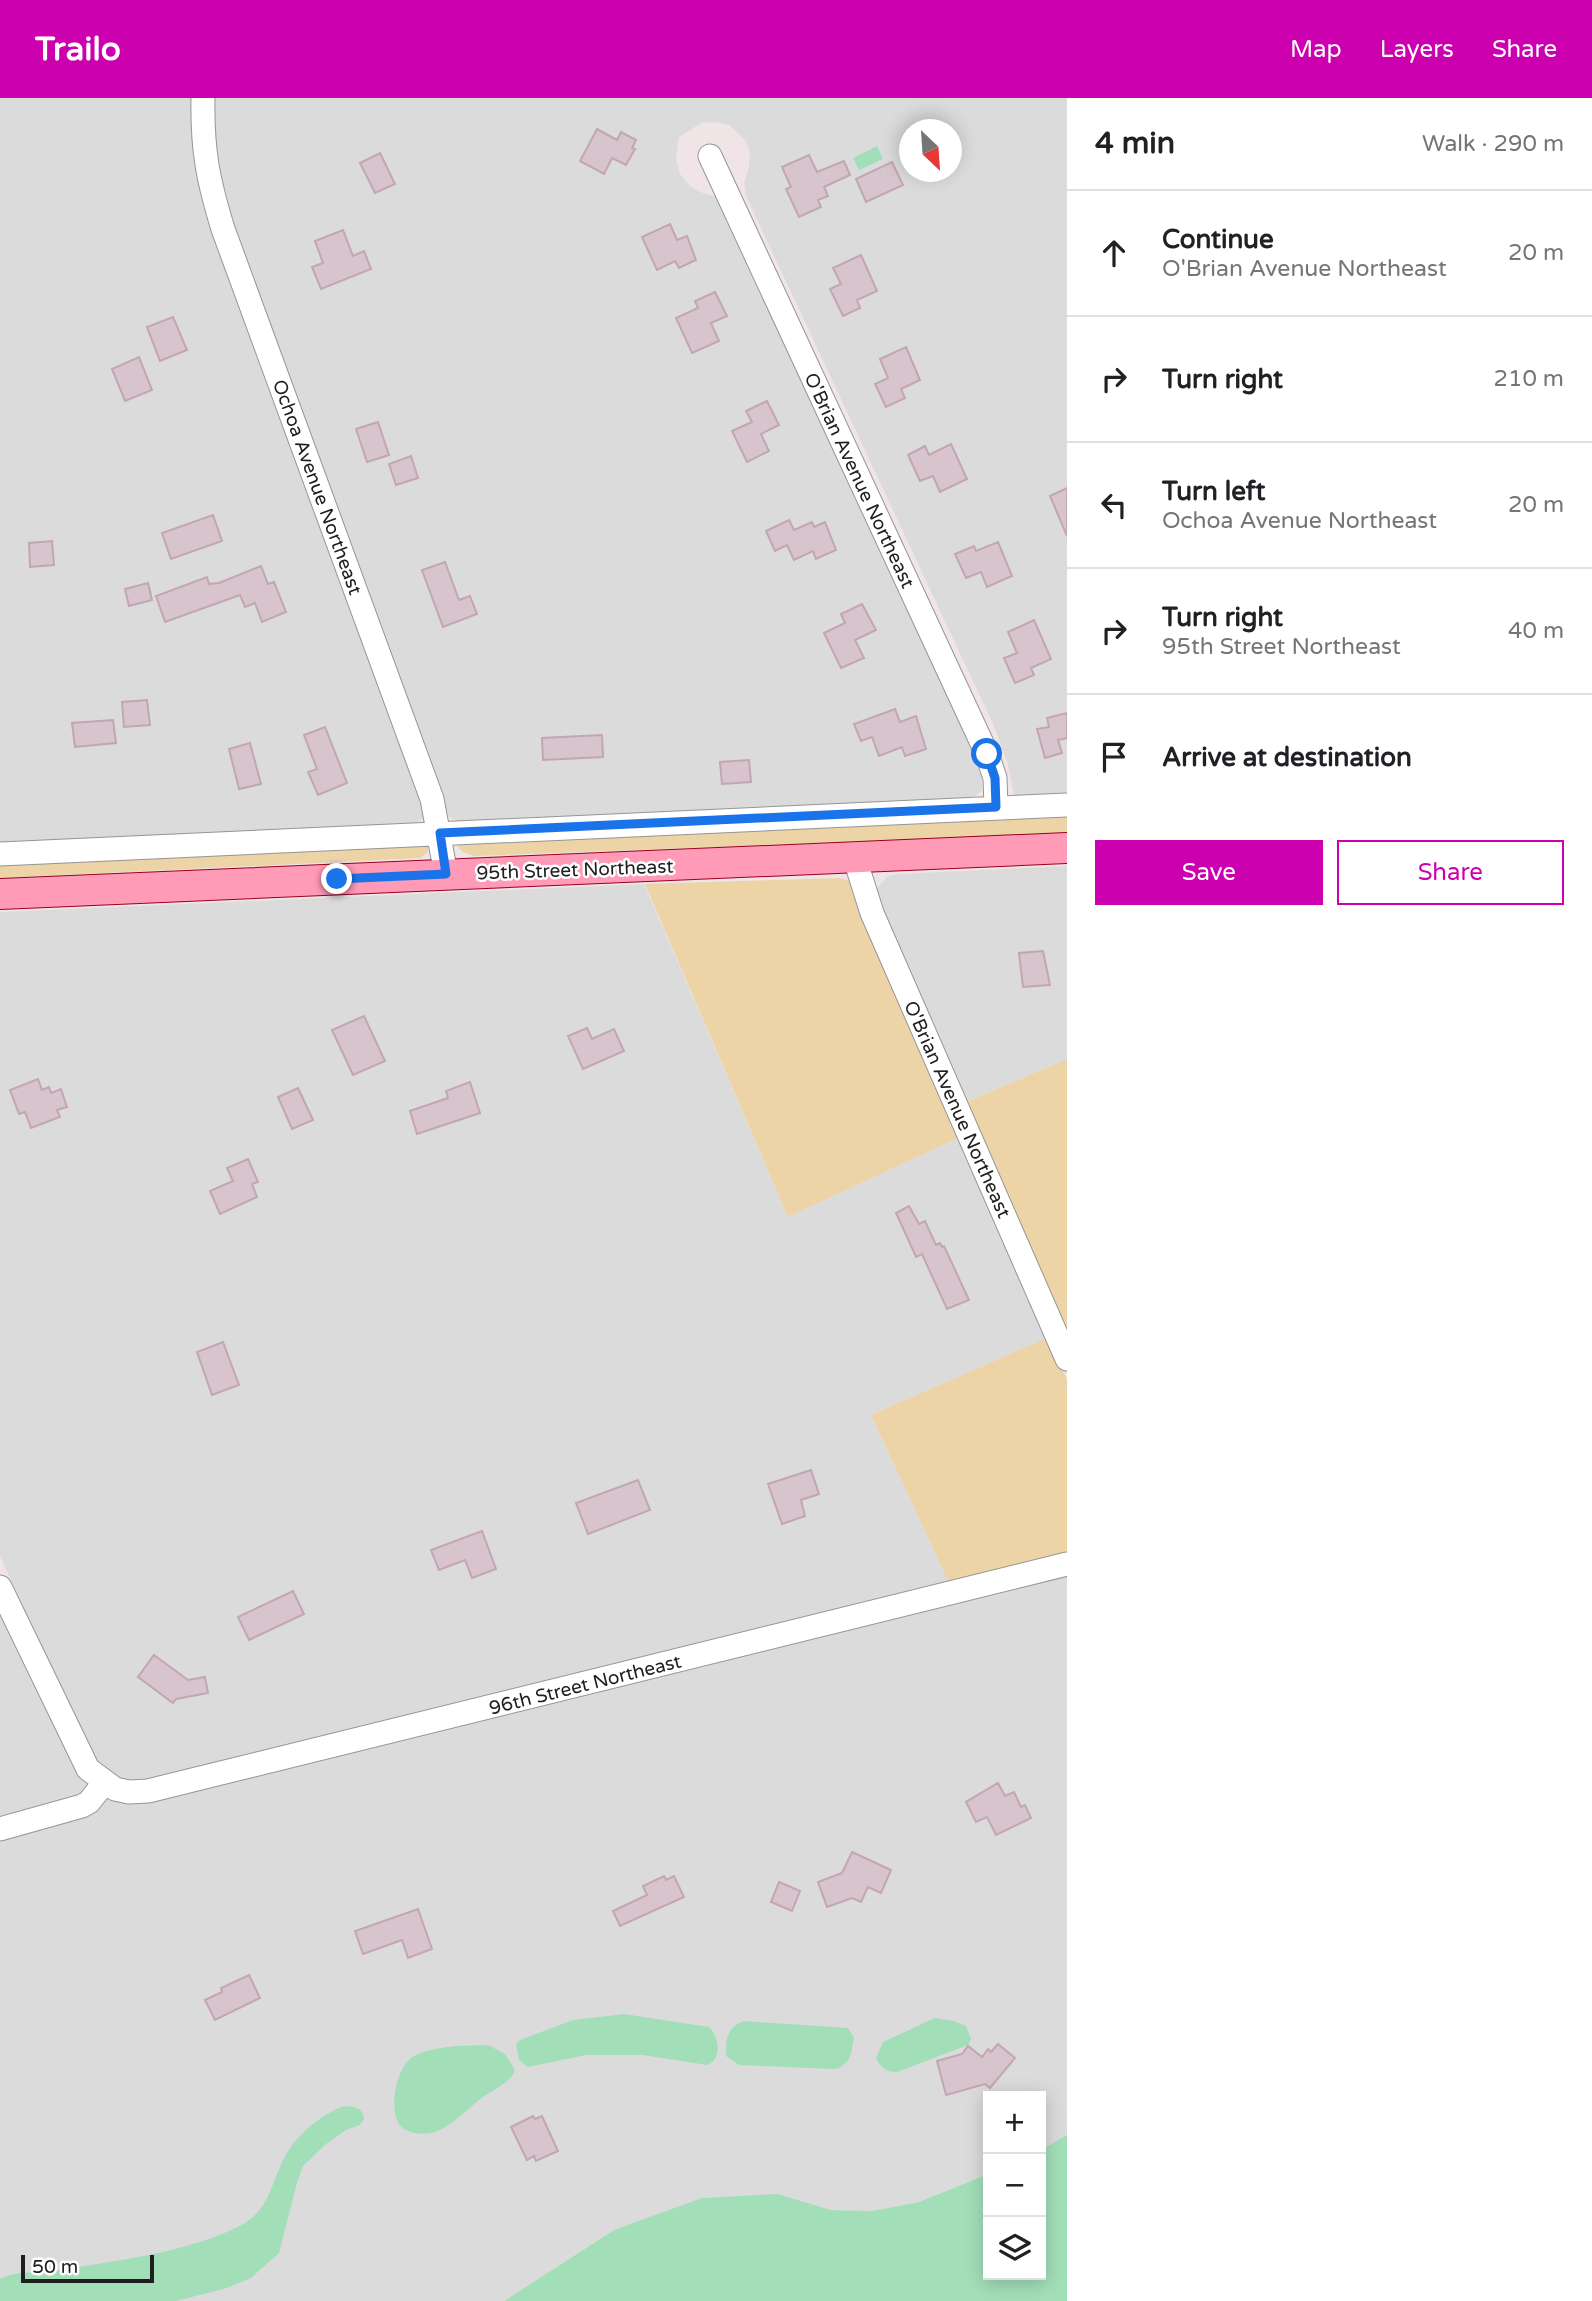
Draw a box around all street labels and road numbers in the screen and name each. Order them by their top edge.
street label: O'Brian Avenue Northeast [799,369,919,592]
street label: Ochoa Avenue Northeast [268,377,366,598]
street label: 95th Street Northeast [476,856,674,884]
street label: O'Brian Avenue Northeast [899,997,1015,1221]
street label: 96th Street Northeast [487,1650,684,1720]

